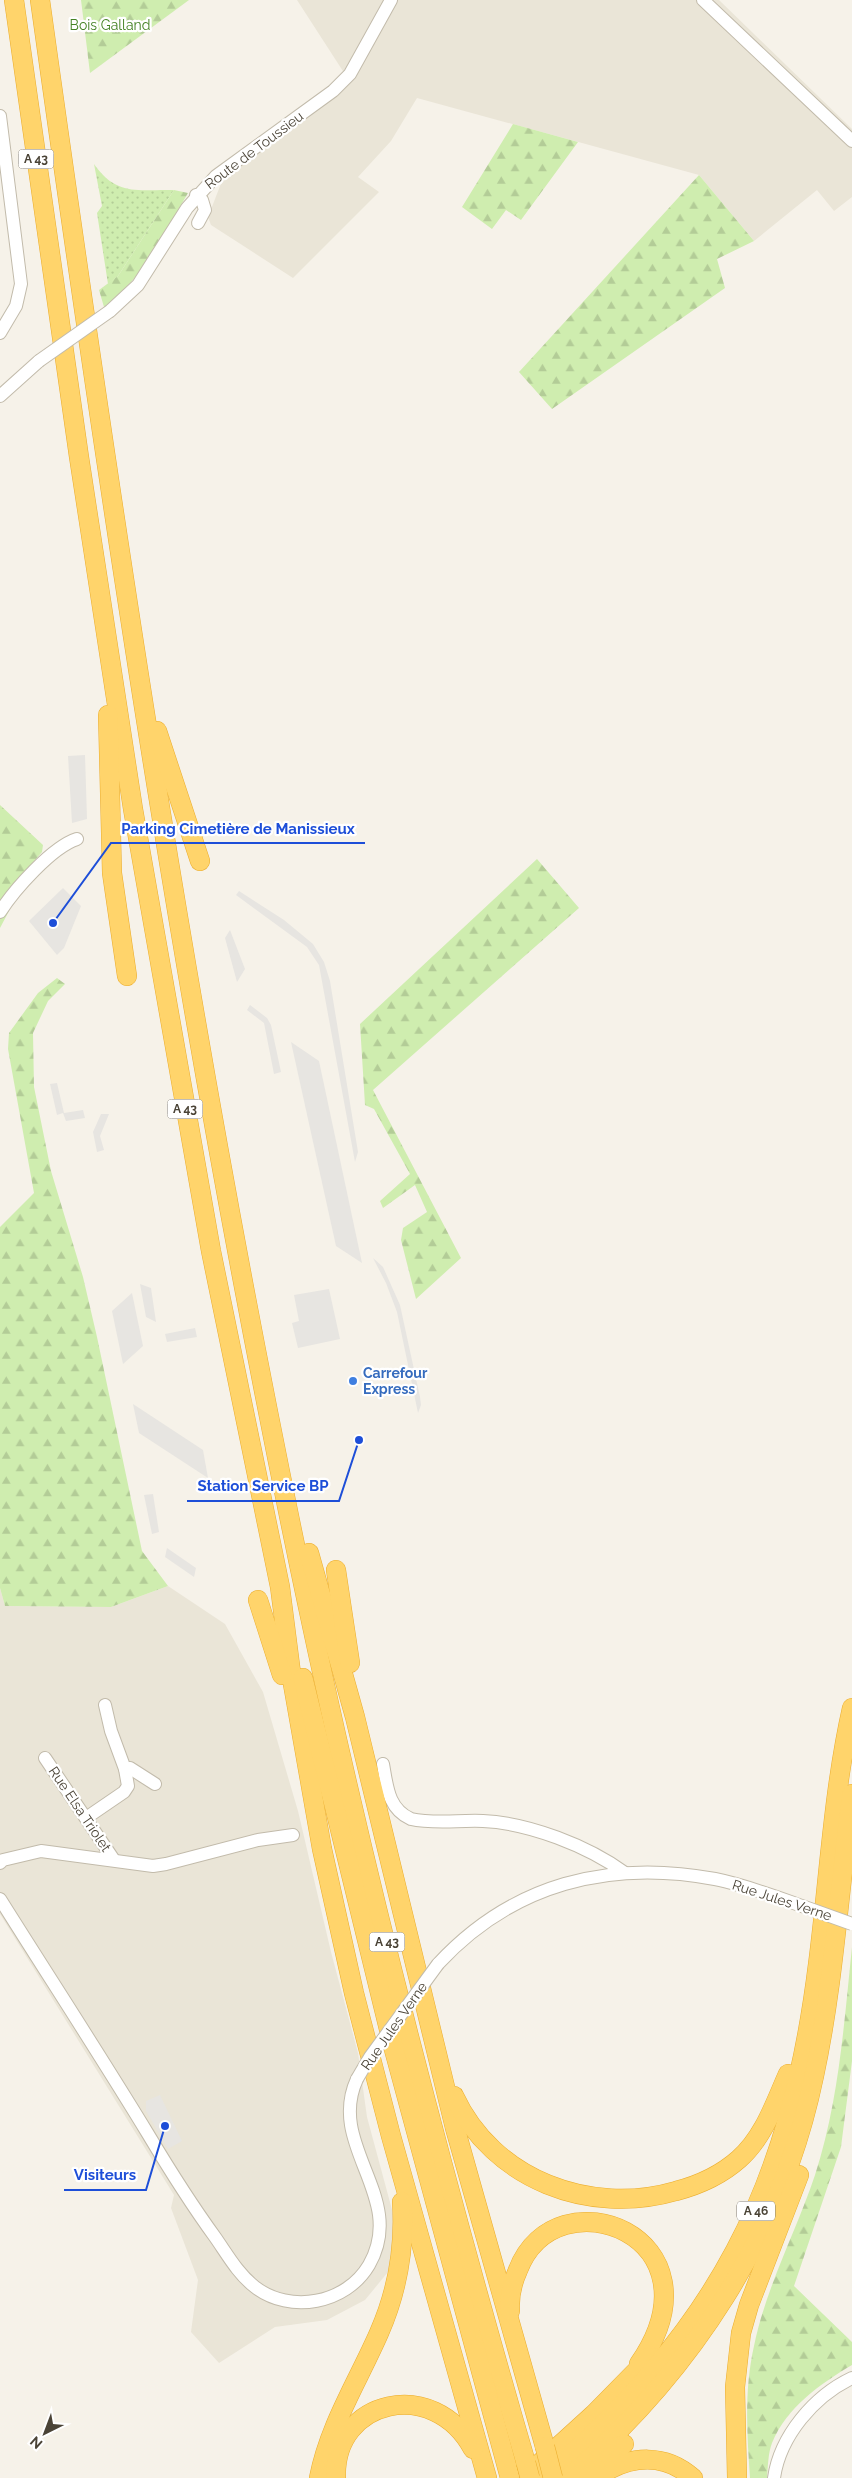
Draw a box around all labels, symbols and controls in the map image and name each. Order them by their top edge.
park label: Bois Galland [70,17,150,33]
street label: Route de Toussieu [202,108,306,192]
road number: A 43 [18,150,54,168]
callout: Parking Cimetière de Manissieux [111,813,365,843]
text: Parking Cimetière de Manissieux [121,820,355,838]
road number: A 43 [168,1100,202,1118]
place label: Carrefour Express [363,1365,428,1397]
marker: Carrefour Express [347,1375,359,1387]
callout: Station Service BP [187,1471,339,1501]
text: Station Service BP [197,1477,329,1495]
street label: Rue Elsa Triolet [46,1763,115,1855]
street label: Rue Jules Verne [730,1876,834,1924]
road number: A 43 [370,1932,404,1951]
street label: Rue Jules Verne [358,1979,430,2073]
callout: Visiteurs [64,2160,146,2190]
text: Visiteurs [74,2166,136,2184]
road number: A 46 [737,2202,775,2220]
north arrow [20,2408,70,2458]
text: N [27,2433,46,2452]

